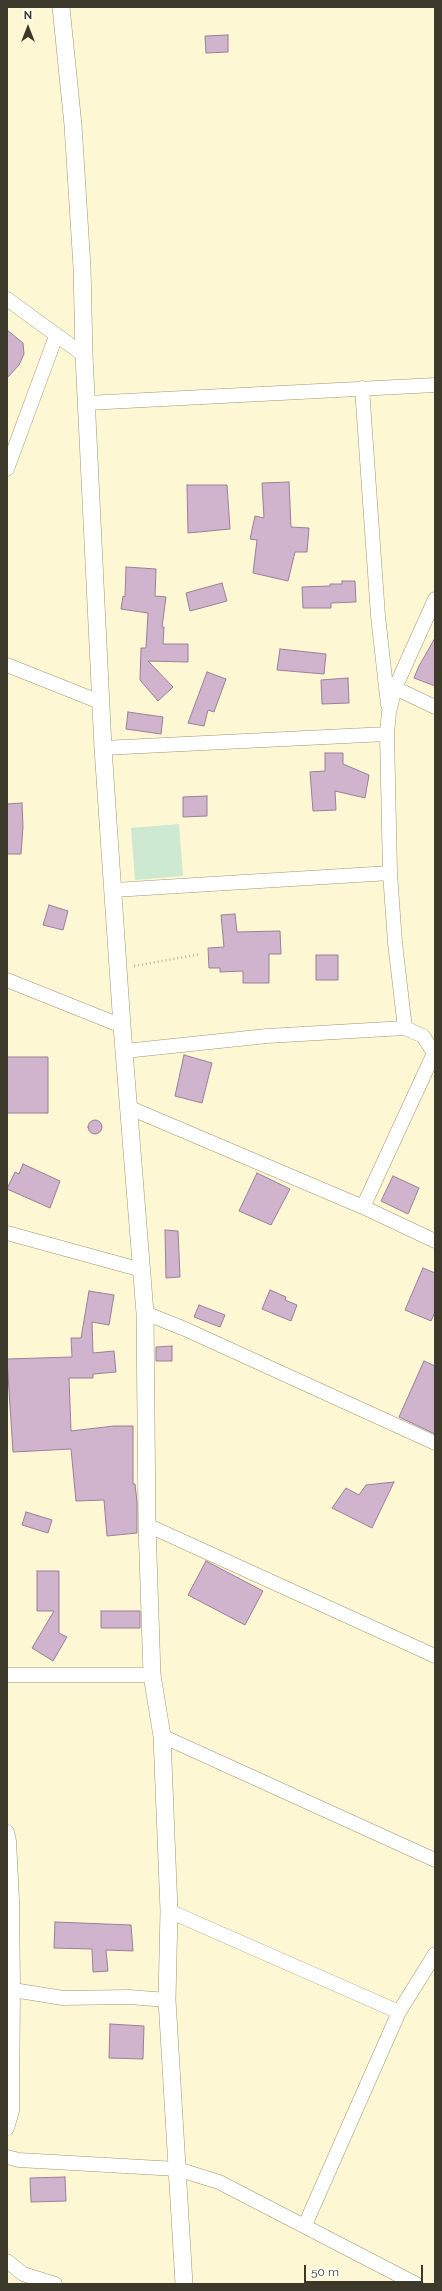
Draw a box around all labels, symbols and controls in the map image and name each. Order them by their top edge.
north arrow [8,8,48,48]
text: N [24,9,32,22]
scale bar [306,2257,425,2283]
text: 50 m [311,2265,339,2279]

